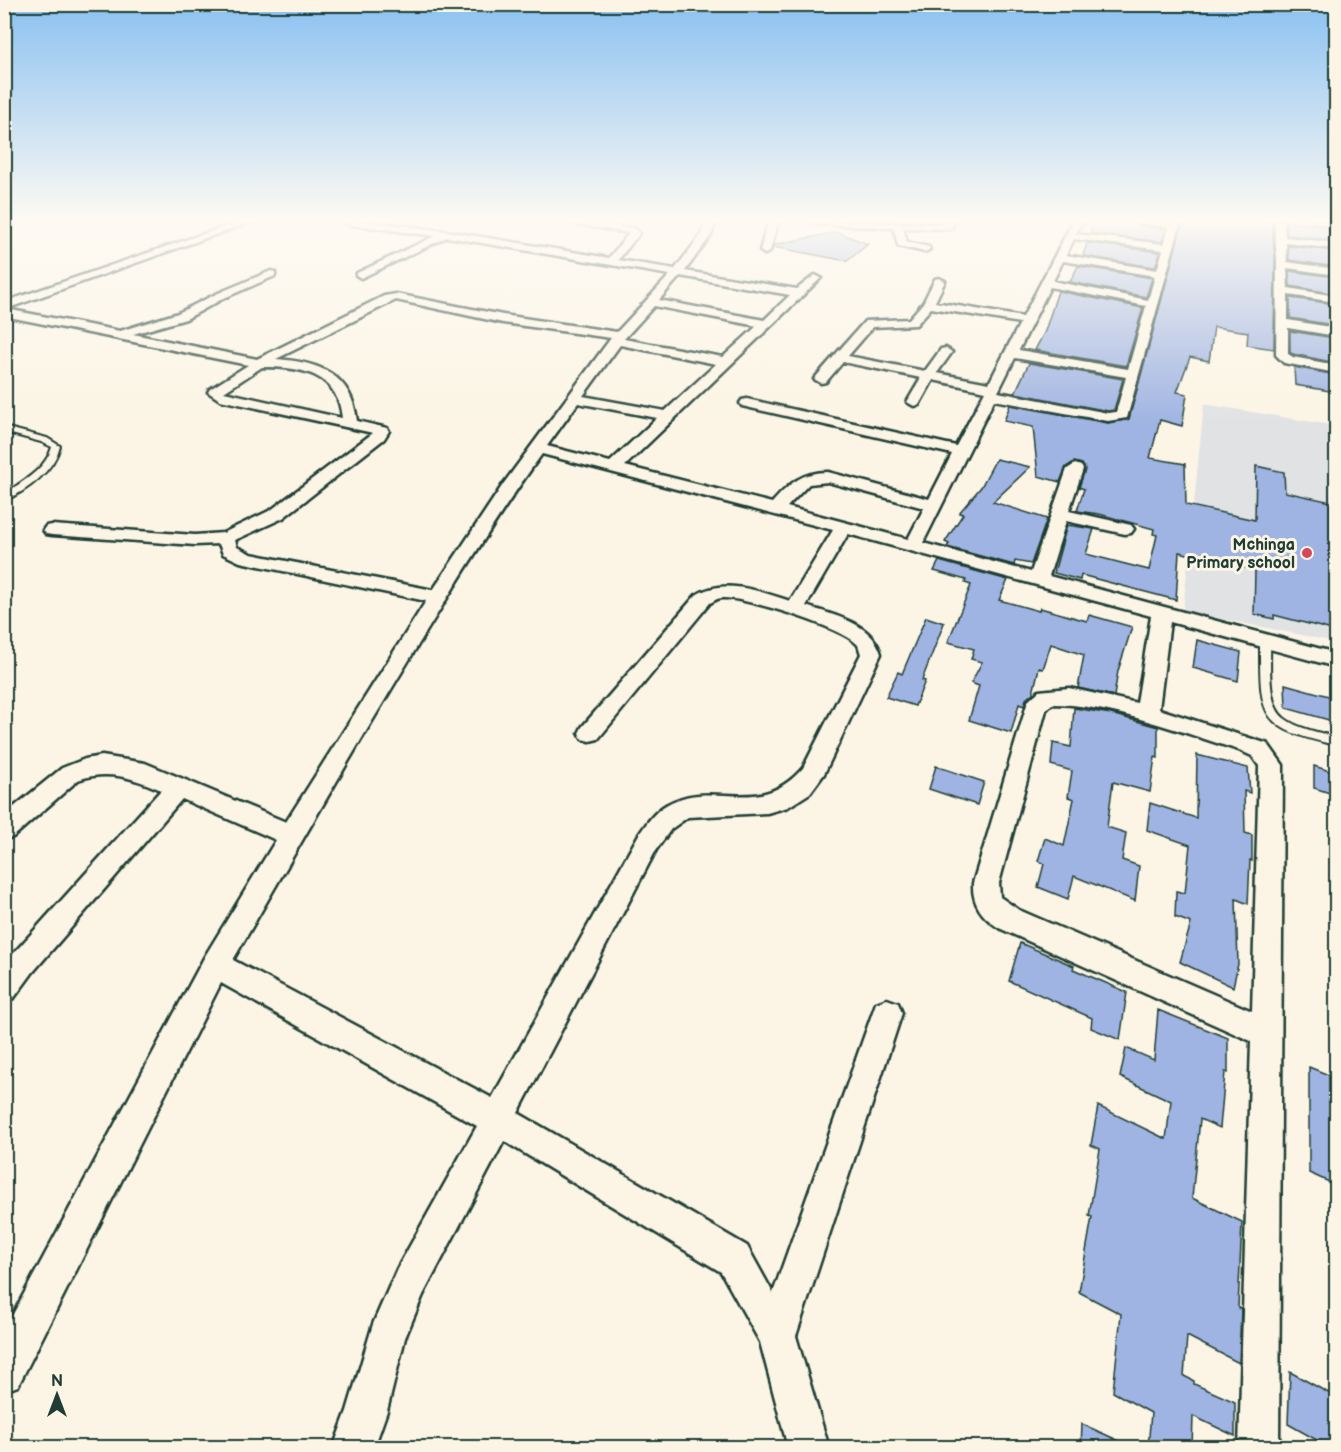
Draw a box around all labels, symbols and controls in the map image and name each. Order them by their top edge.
place label: Mchinga Primary school [1186,536,1295,573]
marker: Mchinga Primary school [1300,546,1314,560]
north arrow [27,1365,87,1425]
text: N [51,1372,63,1391]

